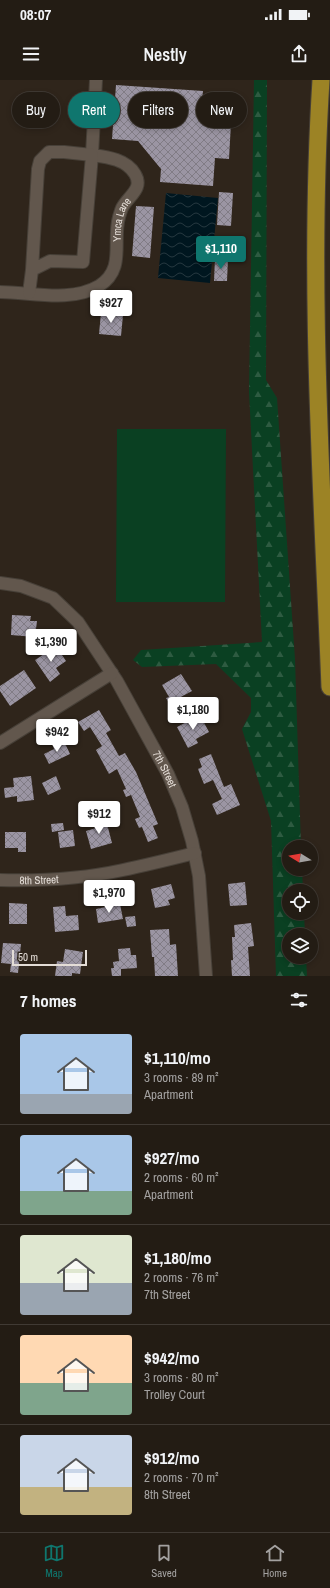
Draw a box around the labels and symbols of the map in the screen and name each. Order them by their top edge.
street label: Ymca Lane [110,194,134,242]
pin: $1,110 [188,236,254,270]
pin: $927 [87,290,135,324]
pin: $1,390 [18,629,84,663]
pin: $1,180 [160,697,226,731]
pin: $942 [33,719,81,753]
street label: 7th Street [150,748,180,790]
pin: $912 [75,801,123,835]
north arrow [282,840,318,876]
street label: 8th Street [19,872,60,887]
pin: $1,970 [76,880,142,914]
scale bar [12,948,87,967]

